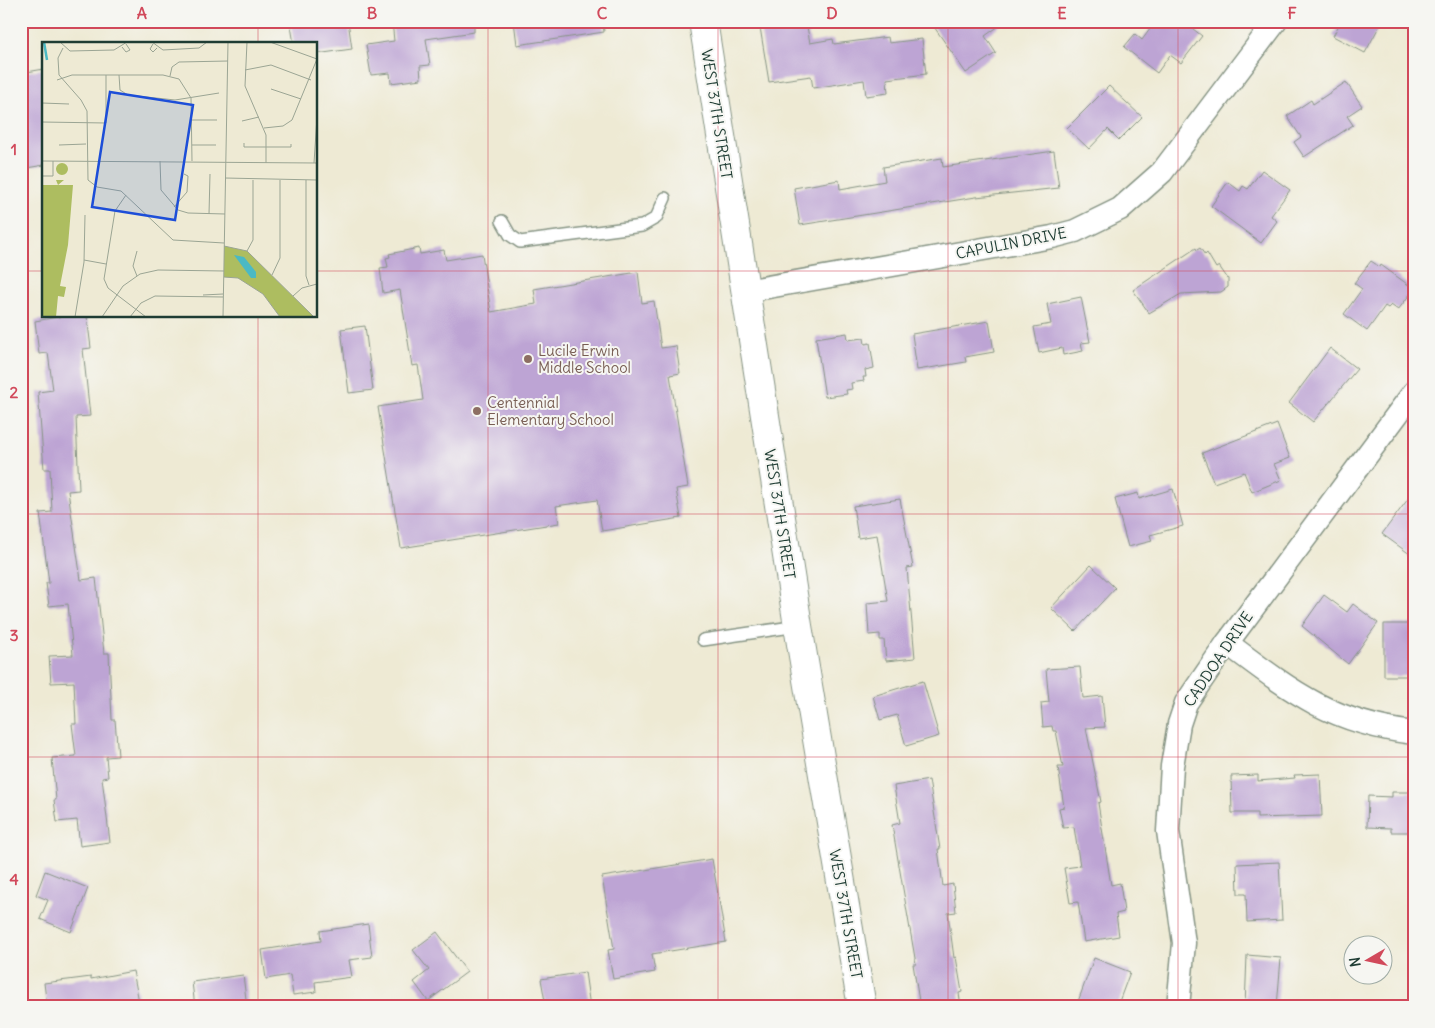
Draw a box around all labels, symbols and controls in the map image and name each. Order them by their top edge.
text: A [137,3,147,23]
text: B [367,3,378,23]
text: C [597,3,608,23]
text: D [826,3,838,23]
text: E [1057,3,1067,23]
text: F [1287,3,1297,23]
inset map [42,42,318,318]
street label: WEST 37TH STREET [697,48,737,180]
text: 1 [11,139,17,159]
street label: CAPULIN DRIVE [954,223,1068,263]
place label: Lucile Erwin Middle School [538,341,631,377]
marker: Lucile Erwin Middle School [522,353,534,365]
text: 2 [10,382,19,402]
place label: Centennial Elementary School [487,393,614,429]
marker: Centennial Elementary School [471,405,483,417]
street label: WEST 37TH STREET [760,448,800,580]
street label: CADDOA DRIVE [1179,608,1257,710]
text: 3 [9,625,19,645]
street label: WEST 37TH STREET [825,848,867,980]
text: 4 [9,869,19,889]
north arrow [1342,936,1392,986]
text: N [1346,956,1365,968]

